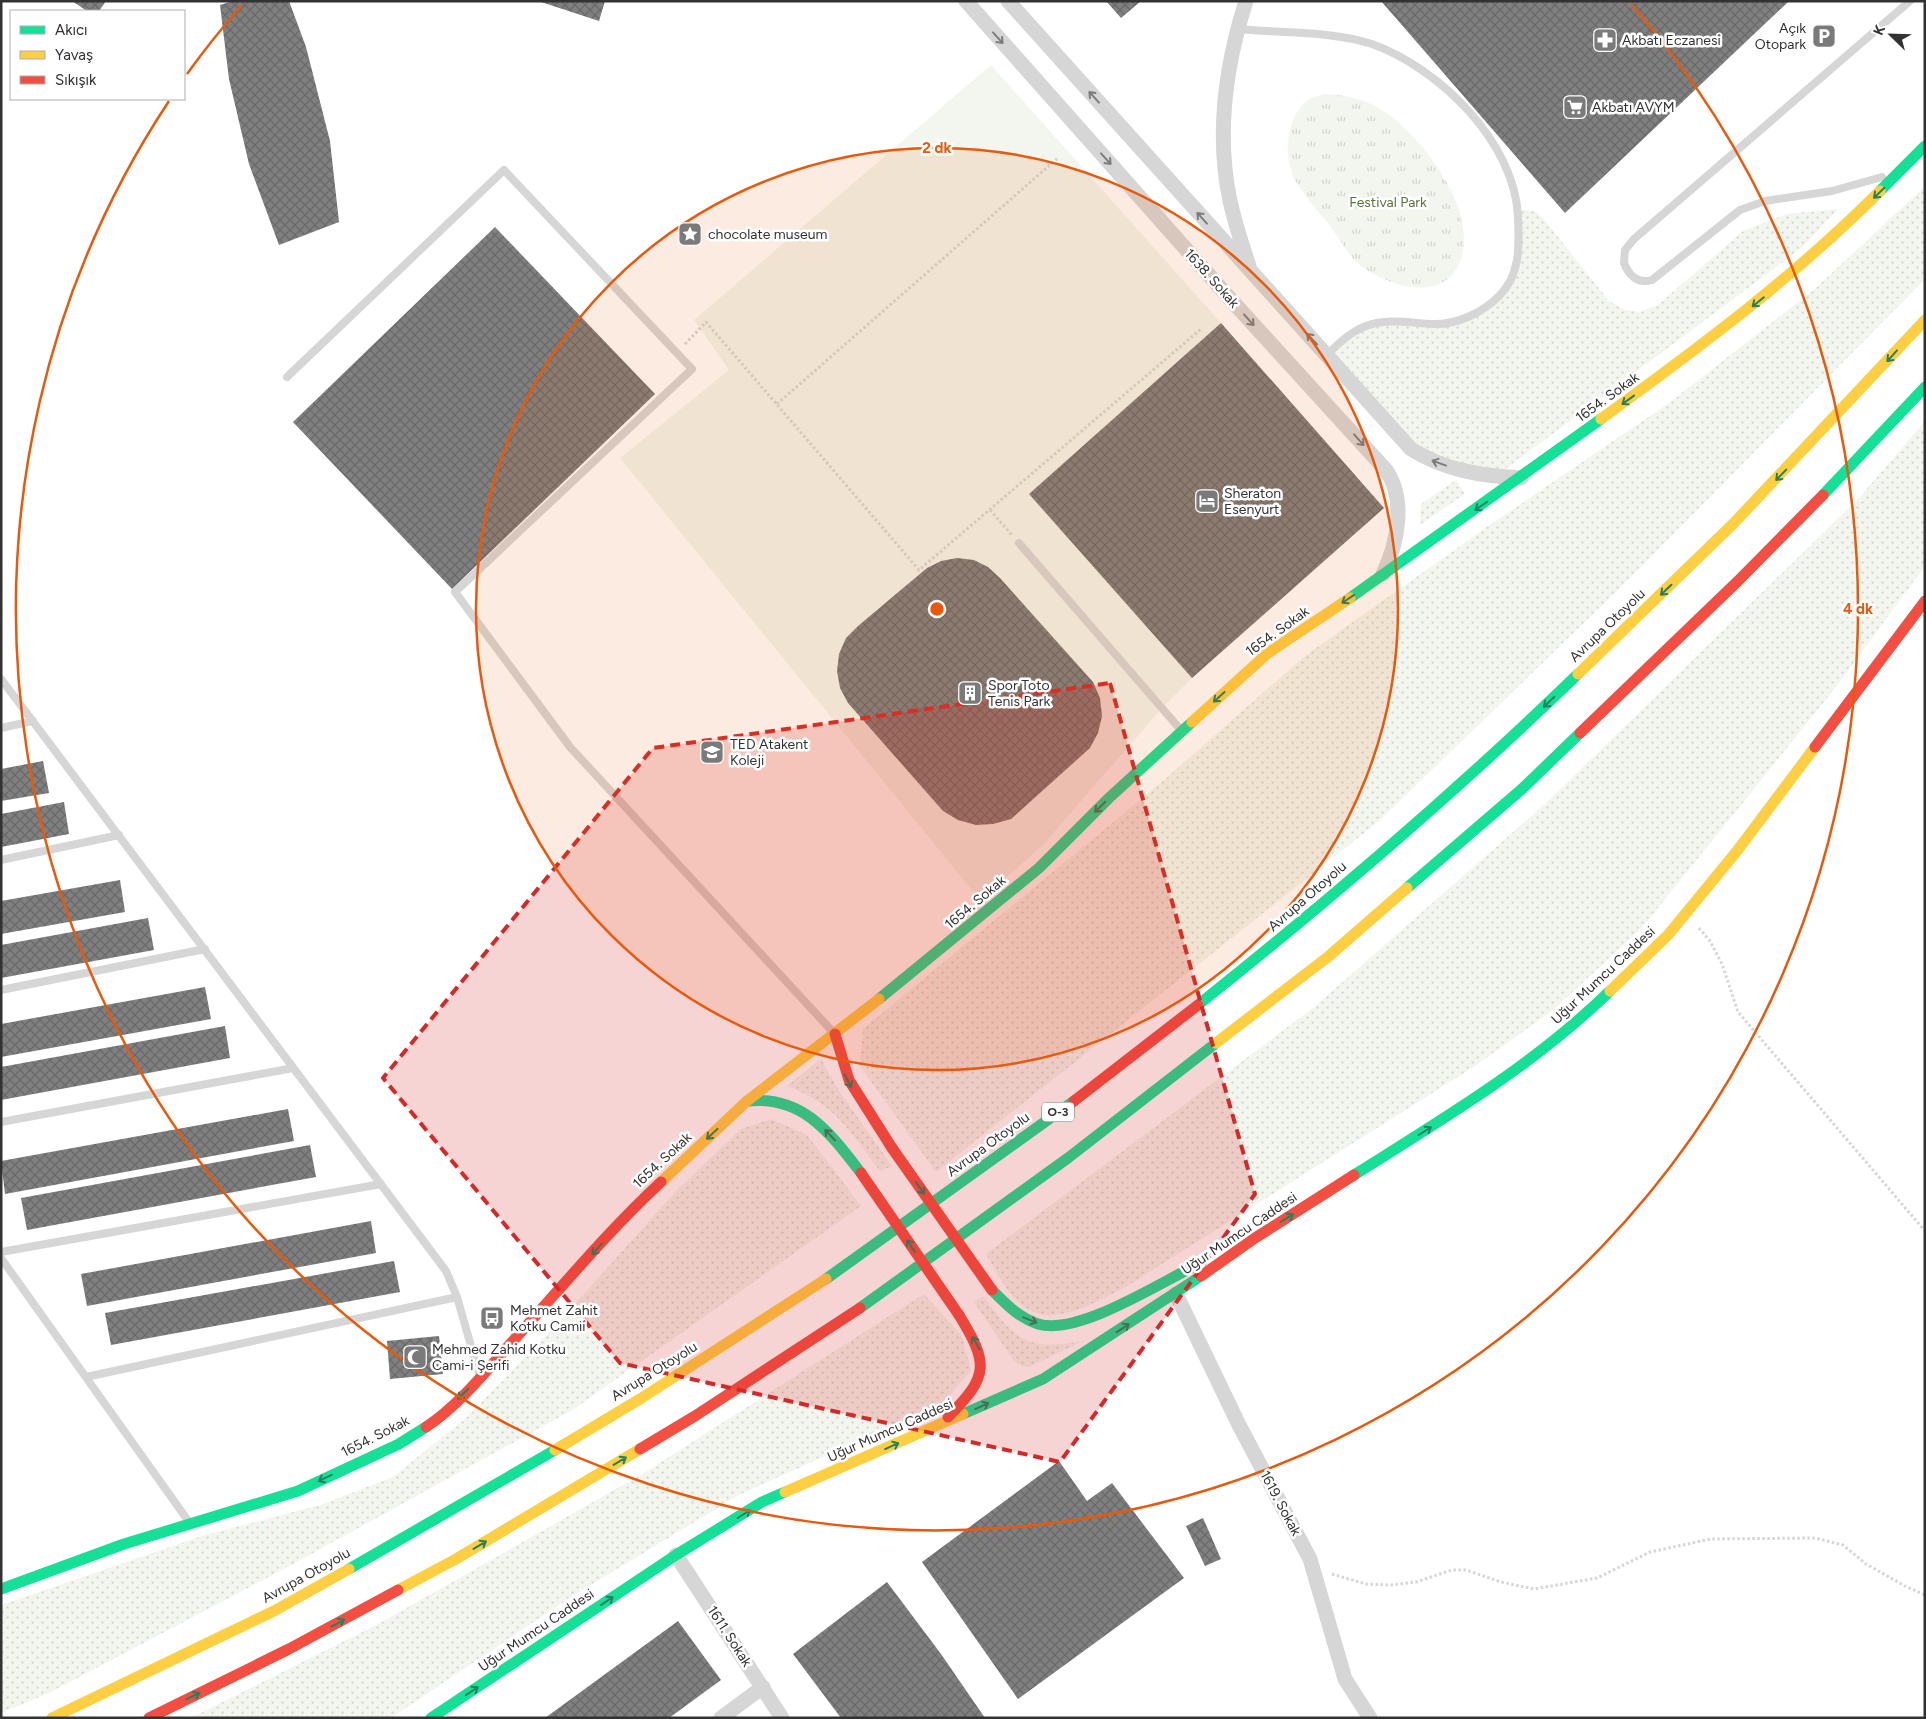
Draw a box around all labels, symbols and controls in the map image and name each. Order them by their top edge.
legend [10,10,185,100]
north arrow [1866,10,1916,60]
place label: Açık Otopark [1755,20,1806,53]
text: Akıcı [55,21,88,39]
text: K [1870,22,1889,38]
parking icon: Açık Otopark [1811,23,1837,49]
pharmacy icon: Akbatı Eczanesi [1592,27,1618,53]
one-way arrow [992,31,1004,44]
place label: Akbatı Eczanesi [1622,32,1721,49]
text: Yavaş [55,46,93,64]
text: Sıkışık [55,71,97,89]
one-way arrow [1088,91,1100,104]
supermarket icon: Akbatı AVYM [1562,94,1588,120]
place label: Akbatı AVYM [1592,99,1674,116]
text: 2 dk [922,139,952,157]
one-way arrow [1100,153,1112,166]
one-way arrow [1872,187,1885,199]
park label: Festival Park [1349,194,1427,211]
one-way arrow [1197,212,1208,225]
place icon: chocolate museum [677,221,703,247]
place label: chocolate museum [708,226,827,243]
street label: 1638. Sokak [1181,245,1243,312]
one-way arrow [1751,296,1764,307]
one-way arrow [1243,313,1255,326]
one-way arrow [1306,332,1317,345]
one-way arrow [1886,350,1898,363]
street label: 1654. Sokak [1572,369,1642,426]
one-way arrow [1621,395,1635,405]
one-way arrow [1353,433,1364,446]
one-way arrow [1432,458,1447,467]
one-way arrow [1775,468,1787,481]
place label: Sheraton Esenyurt [1224,485,1281,518]
hotel icon: Sheraton Esenyurt [1194,488,1220,514]
one-way arrow [1474,501,1488,511]
one-way arrow [1660,583,1672,596]
street label: Avrupa Otoyolu [1566,585,1649,666]
one-way arrow [1341,594,1355,604]
centre of rings [928,600,946,618]
text: 4 dk [1843,600,1873,618]
street label: 1654. Sokak [1242,603,1312,660]
place label: Spor Toto Tenis Park [988,677,1050,710]
building icon: Spor Toto Tenis Park [957,680,983,706]
one-way arrow [1212,691,1225,703]
one-way arrow [1542,696,1555,708]
place label: TED Atakent Koleji [730,736,808,769]
school or university icon: TED Atakent Koleji [699,739,725,765]
one-way arrow [1094,801,1106,813]
street label: Avrupa Otoyolu [1265,858,1350,935]
street label: 1654. Sokak [941,872,1009,933]
street label: Uğur Mumcu Caddesi [1548,923,1659,1028]
one-way arrow [844,1073,853,1088]
road number: O-3 [1042,1102,1074,1122]
street label: Avrupa Otoyolu [944,1109,1033,1180]
one-way arrow [1418,1126,1432,1136]
one-way arrow [705,1128,718,1140]
street label: 1654. Sokak [629,1129,695,1192]
one-way arrow [824,1129,836,1141]
one-way arrow [915,1181,925,1195]
street label: Uğur Mumcu Caddesi [1178,1188,1300,1278]
one-way arrow [1280,1212,1294,1222]
one-way arrow [906,1239,916,1253]
one-way arrow [591,1242,602,1255]
place label: Mehmet Zahit Kotku Camii [510,1302,598,1335]
bus stop icon: Mehmet Zahit Kotku Camii [479,1305,505,1331]
one-way arrow [1022,1315,1037,1325]
one-way arrow [1116,1322,1130,1332]
one-way arrow [971,1335,981,1350]
street label: Avrupa Otoyolu [608,1338,700,1405]
place label: Mehmed Zahid Kotku Cami-i Şerifi [432,1341,566,1374]
mosque icon: Mehmed Zahid Kotku Cami-i Şerifi [402,1344,428,1370]
one-way arrow [457,1388,470,1400]
street label: Uğur Mumcu Caddesi [825,1395,956,1466]
one-way arrow [974,1401,989,1411]
street label: 1654. Sokak [338,1412,412,1461]
one-way arrow [884,1441,899,1451]
one-way arrow [612,1456,626,1466]
street label: 1619. Sokak [1256,1468,1305,1539]
one-way arrow [318,1473,333,1483]
one-way arrow [737,1508,751,1518]
one-way arrow [473,1539,487,1549]
street label: Avrupa Otoyolu [259,1544,353,1607]
street label: Uğur Mumcu Caddesi [475,1585,597,1675]
one-way arrow [600,1596,614,1606]
street label: 1611. Sokak [704,1603,756,1670]
one-way arrow [330,1618,345,1628]
one-way arrow [464,1686,478,1696]
one-way arrow [185,1691,200,1701]

